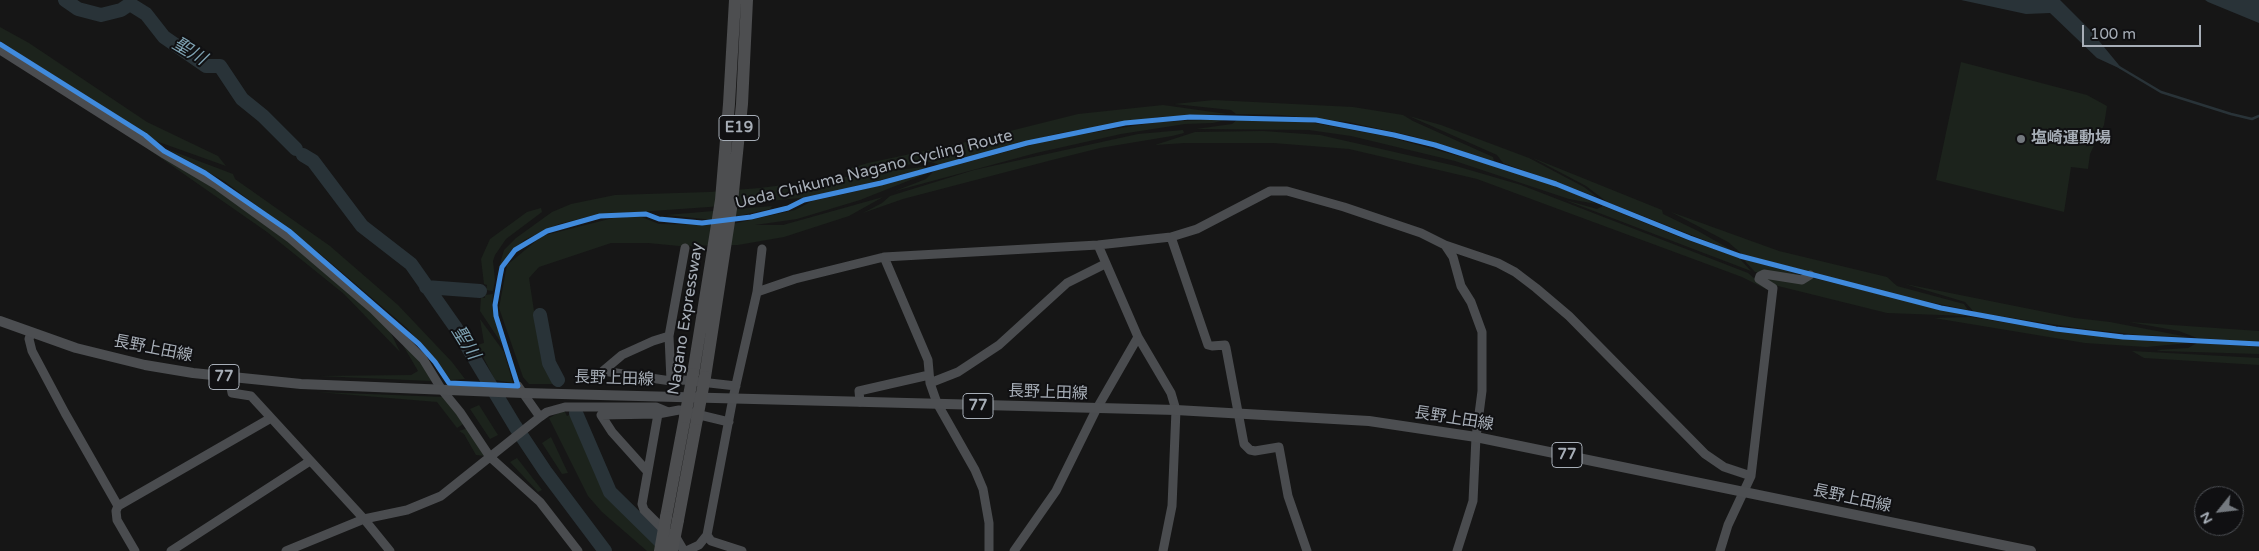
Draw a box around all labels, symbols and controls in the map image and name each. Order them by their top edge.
scale bar [2084,15,2203,47]
text: 100 m [2090,25,2136,43]
water label: 聖川 [168,33,210,71]
road number: E19 [719,116,759,140]
street label: Ueda Chikuma Nagano Cycling Route [733,126,1015,214]
place label: 塩崎運動場 [2031,129,2111,149]
marker: 塩崎運動場 [2015,133,2027,145]
street label: Nagano Expressway [664,242,708,396]
water label: 聖川 [446,322,484,364]
street label: 長野上田線 [112,332,194,366]
road number: 77 [209,364,239,390]
street label: 長野上田線 [574,368,654,390]
street label: 長野上田線 [1008,382,1088,404]
road number: 77 [963,394,993,418]
street label: 長野上田線 [1413,403,1495,435]
road number: 77 [1552,442,1582,468]
street label: 長野上田線 [1811,481,1893,517]
north arrow [2194,486,2244,536]
text: N [2196,509,2216,527]

